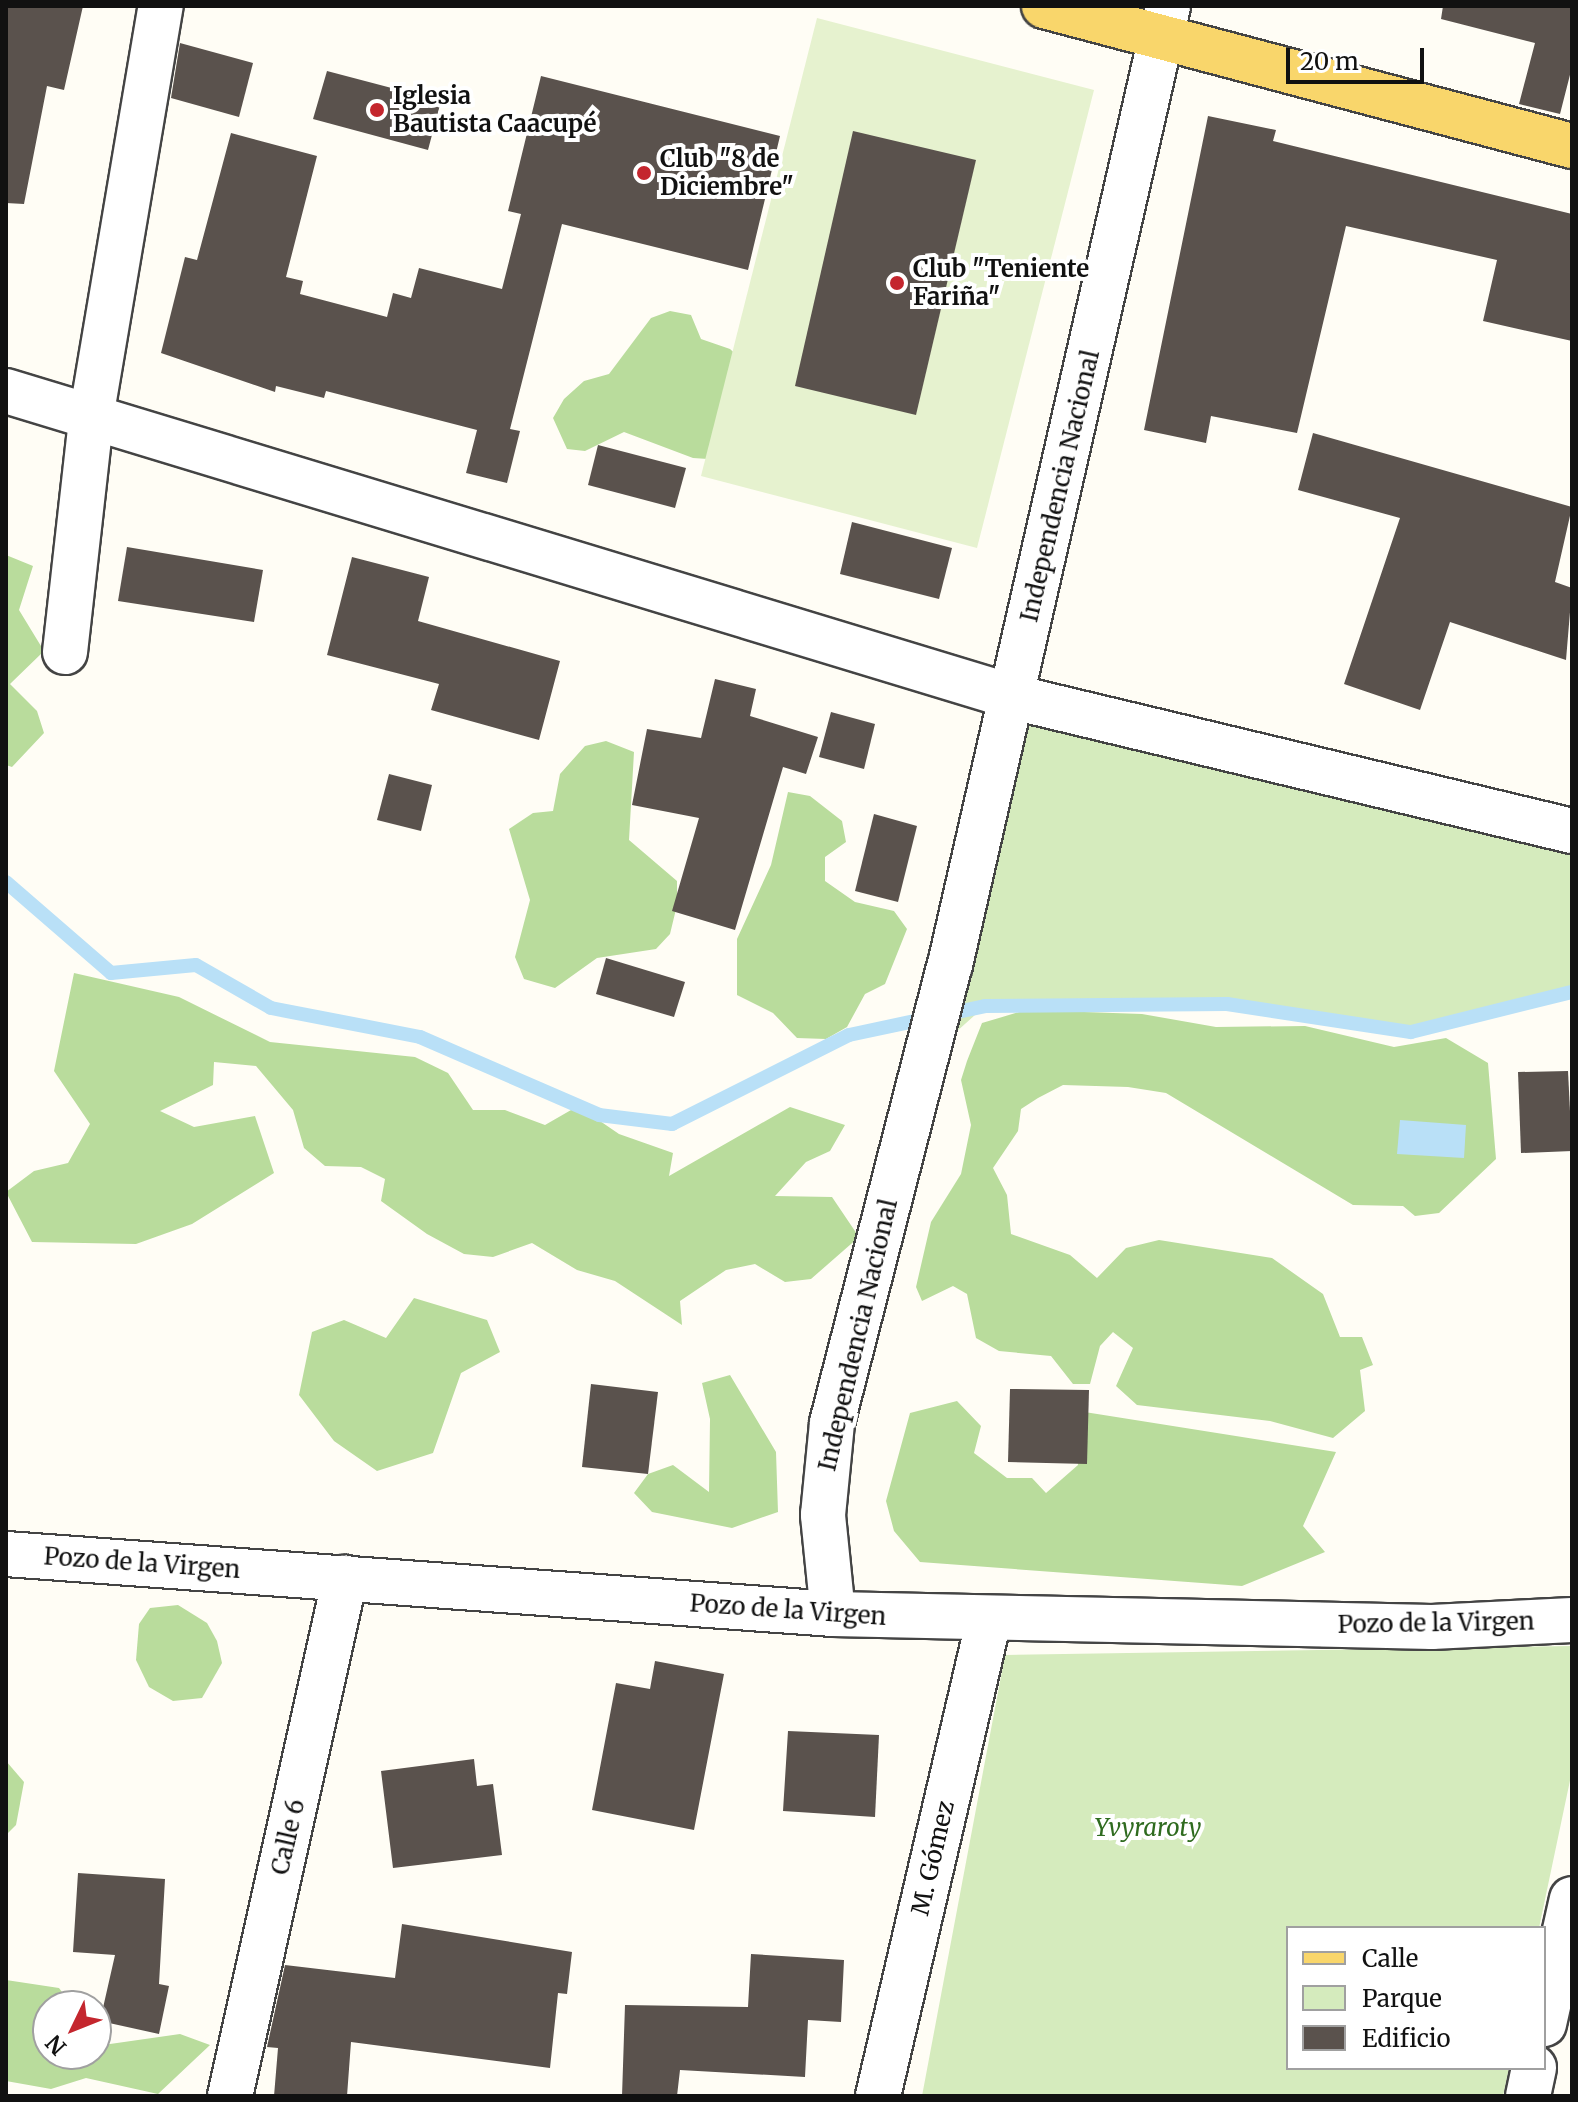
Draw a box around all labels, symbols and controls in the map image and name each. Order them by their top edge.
scale bar [1290,32,1428,82]
text: 20 m [1300,46,1359,77]
place label: Iglesia Bautista Caacupé [393,82,596,138]
marker: Iglesia Bautista Caacupé [368,101,386,119]
place label: Club "8 de Diciembre" [660,145,794,201]
marker: Club "8 de Diciembre" [635,164,653,182]
place label: Club "Teniente Fariña" [913,255,1089,311]
marker: Club "Teniente Fariña" [888,274,906,292]
street label: Independencia Nacional [1015,347,1105,625]
street label: Independencia Nacional [813,1196,903,1474]
street label: Pozo de la Virgen [43,1542,241,1584]
street label: Pozo de la Virgen [689,1589,887,1631]
street label: Pozo de la Virgen [1337,1607,1535,1639]
street label: Calle 6 [265,1797,311,1877]
street label: M. Gómez [906,1798,960,1918]
park label: Yvyraroty [1095,1814,1201,1842]
legend [1286,1926,1546,2070]
text: Calle [1362,1943,1418,1974]
text: Parque [1362,1983,1442,2014]
north arrow [32,1990,112,2070]
text: Edificio [1362,2023,1450,2054]
text: N [40,2029,72,2061]

